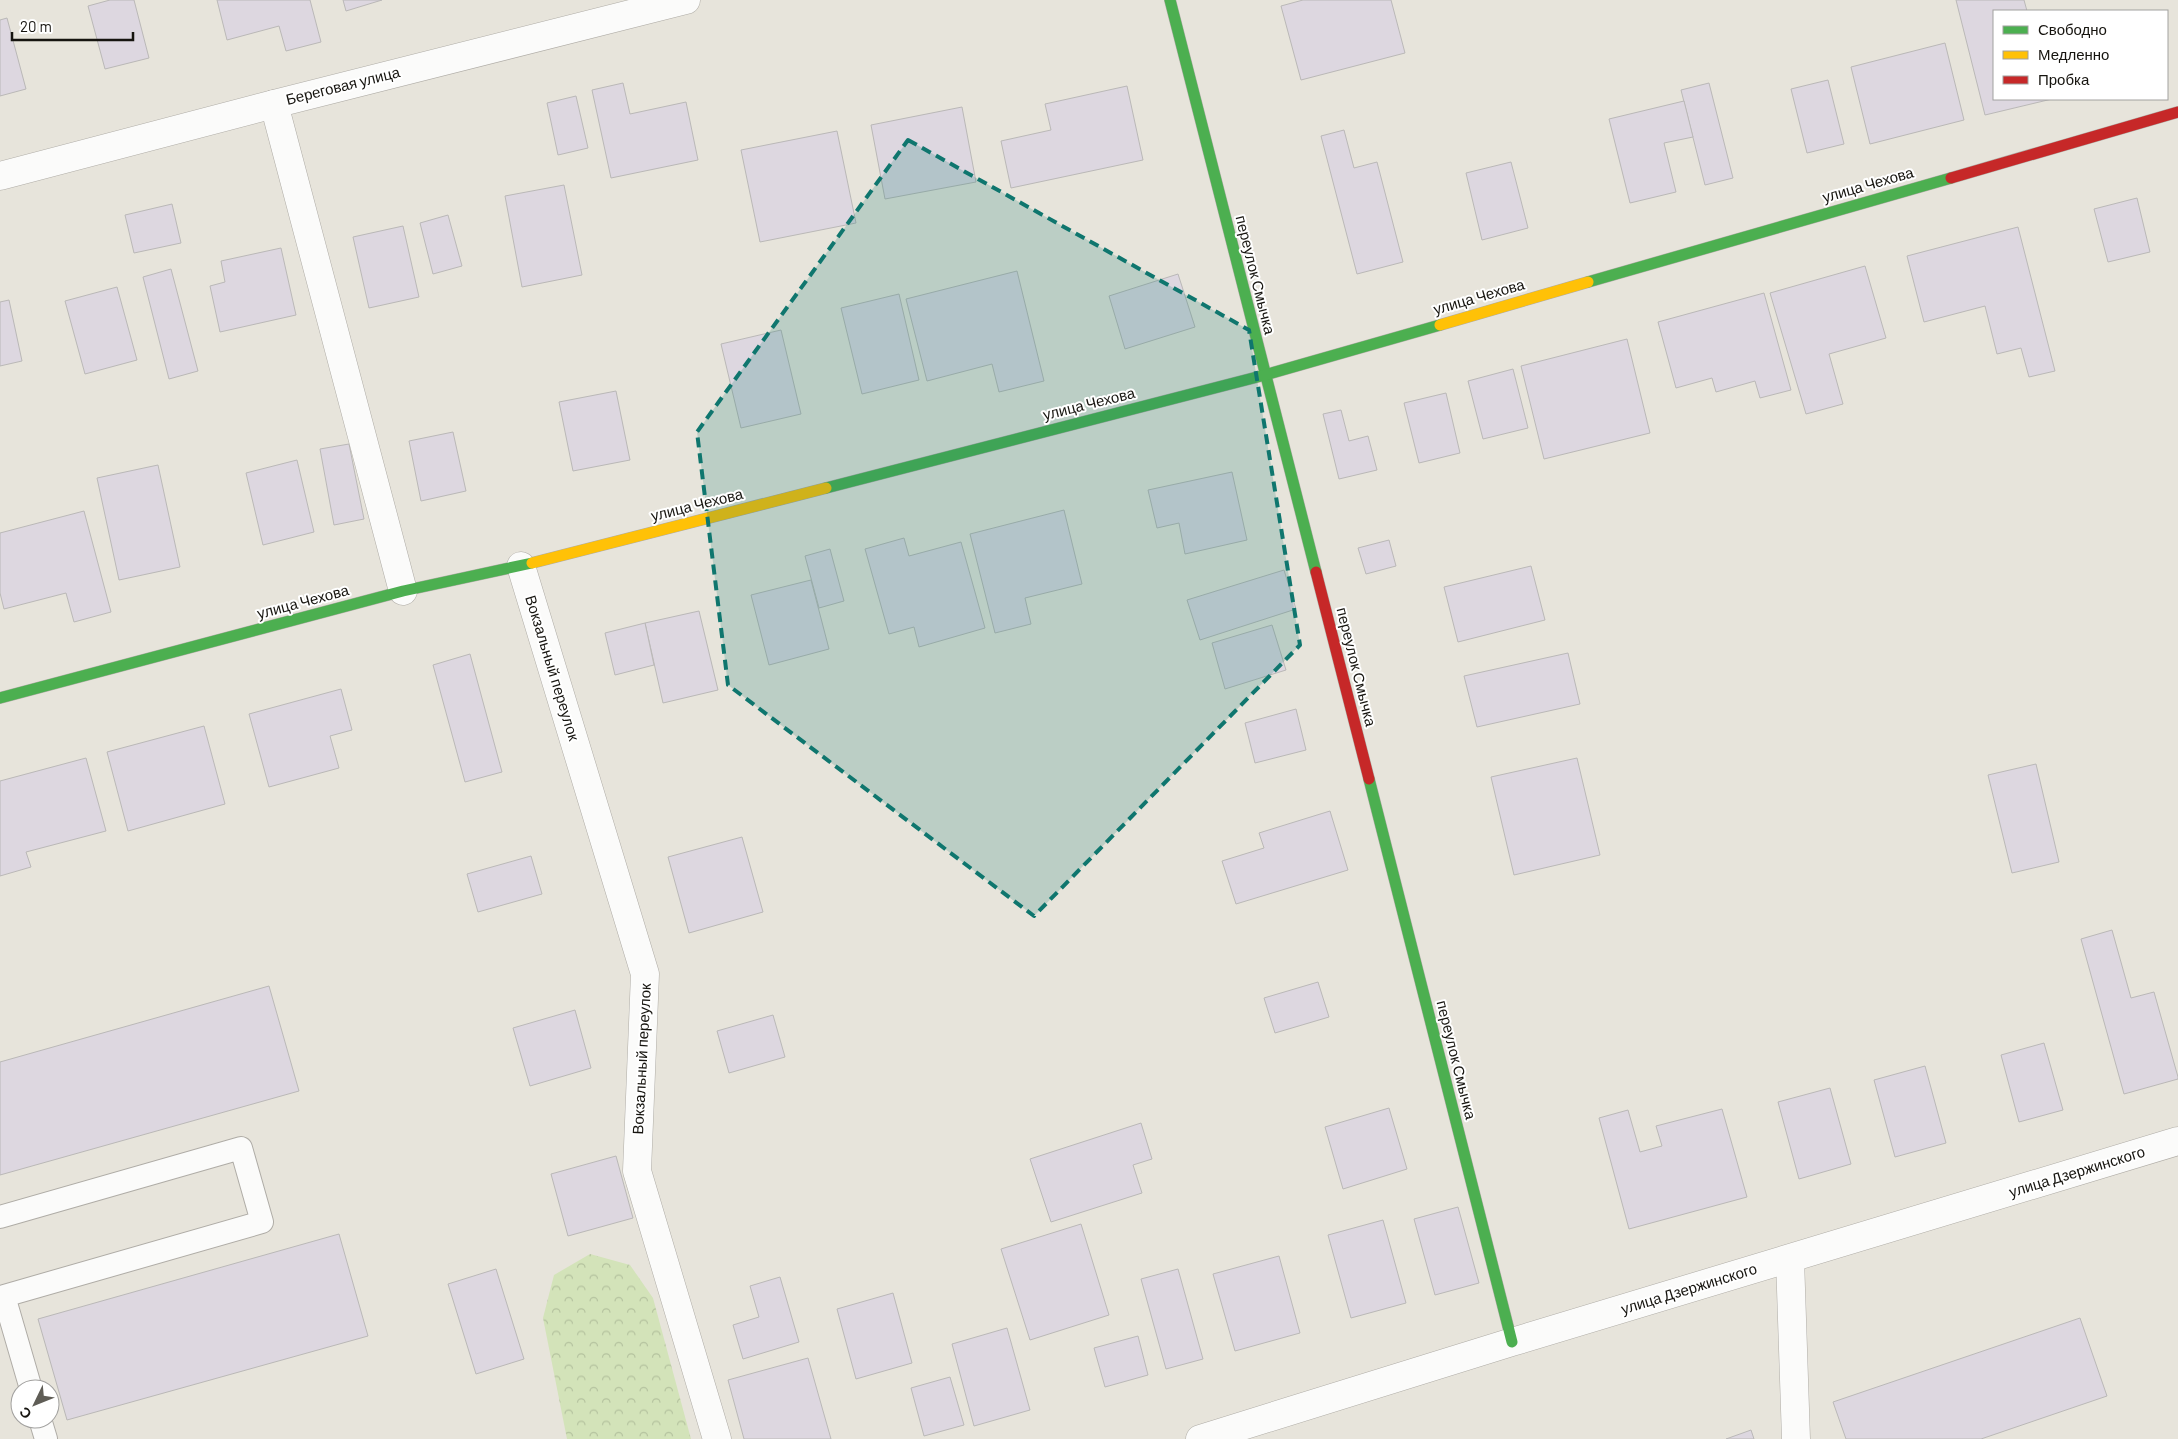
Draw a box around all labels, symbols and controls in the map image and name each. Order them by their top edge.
scale bar [12,10,134,42]
legend [1993,10,2168,100]
text: 20 m [20,17,52,35]
text: Свободно [2038,20,2107,38]
text: Медленно [2038,45,2109,63]
street label: Береговая улица [284,62,402,108]
text: Пробка [2038,70,2090,88]
street label: улица Чехова [1820,162,1916,206]
street label: переулок Смычка [1232,213,1280,337]
street label: улица Чехова [1431,274,1527,318]
street label: улица Чехова [1041,383,1137,423]
street label: улица Чехова [649,484,745,524]
street label: улица Чехова [255,580,351,622]
street label: Вокзальный переулок [522,593,584,743]
street label: переулок Смычка [1333,605,1381,729]
street label: Вокзальный переулок [628,983,654,1135]
street label: переулок Смычка [1433,998,1481,1122]
street label: улица Дзержинского [2007,1142,2147,1200]
street label: улица Дзержинского [1619,1259,1759,1317]
north arrow [10,1379,60,1429]
text: С [15,1404,35,1423]

